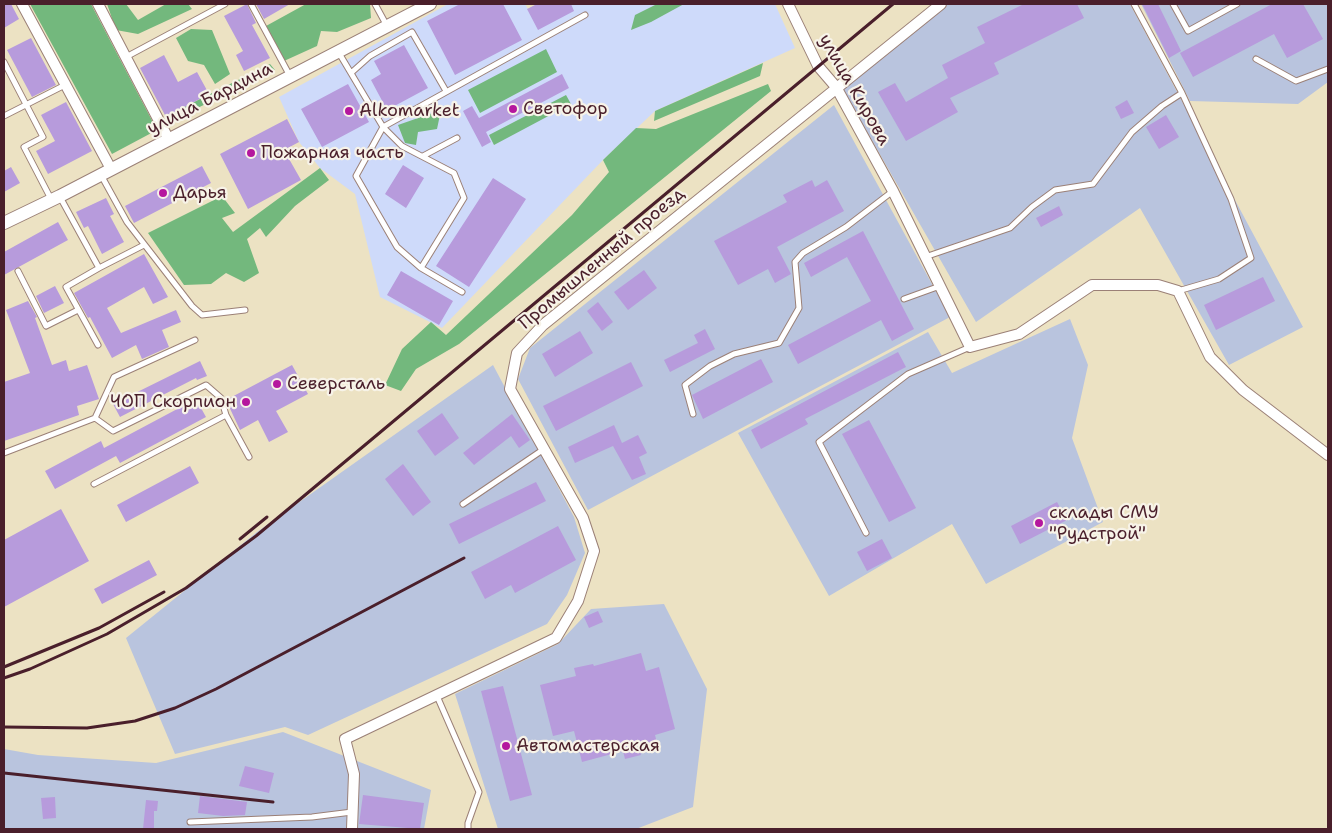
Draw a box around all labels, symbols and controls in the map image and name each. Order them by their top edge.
street label: улица Кирова [813,30,895,150]
street label: улица Бардина [144,58,276,140]
place label: Светофор [523,98,608,120]
place label: Alkomarket [359,100,460,122]
marker: Светофор [507,103,519,115]
marker: Alkomarket [343,105,355,117]
place label: Пожарная часть [261,142,404,164]
marker: Пожарная часть [245,147,257,159]
place label: Дарья [173,182,227,204]
street label: Промышленный проезд [515,183,689,335]
marker: Дарья [157,187,169,199]
place label: Северсталь [287,373,385,395]
marker: Северсталь [271,378,283,390]
place label: ЧОП Скорпион [110,391,236,413]
marker: ЧОП Скорпион [240,396,252,408]
place label: склады СМУ "Рудстрой" [1049,502,1159,544]
marker: склады СМУ "Рудстрой" [1033,517,1045,529]
place label: Автомастерская [516,735,660,757]
marker: Автомастерская [500,740,512,752]

